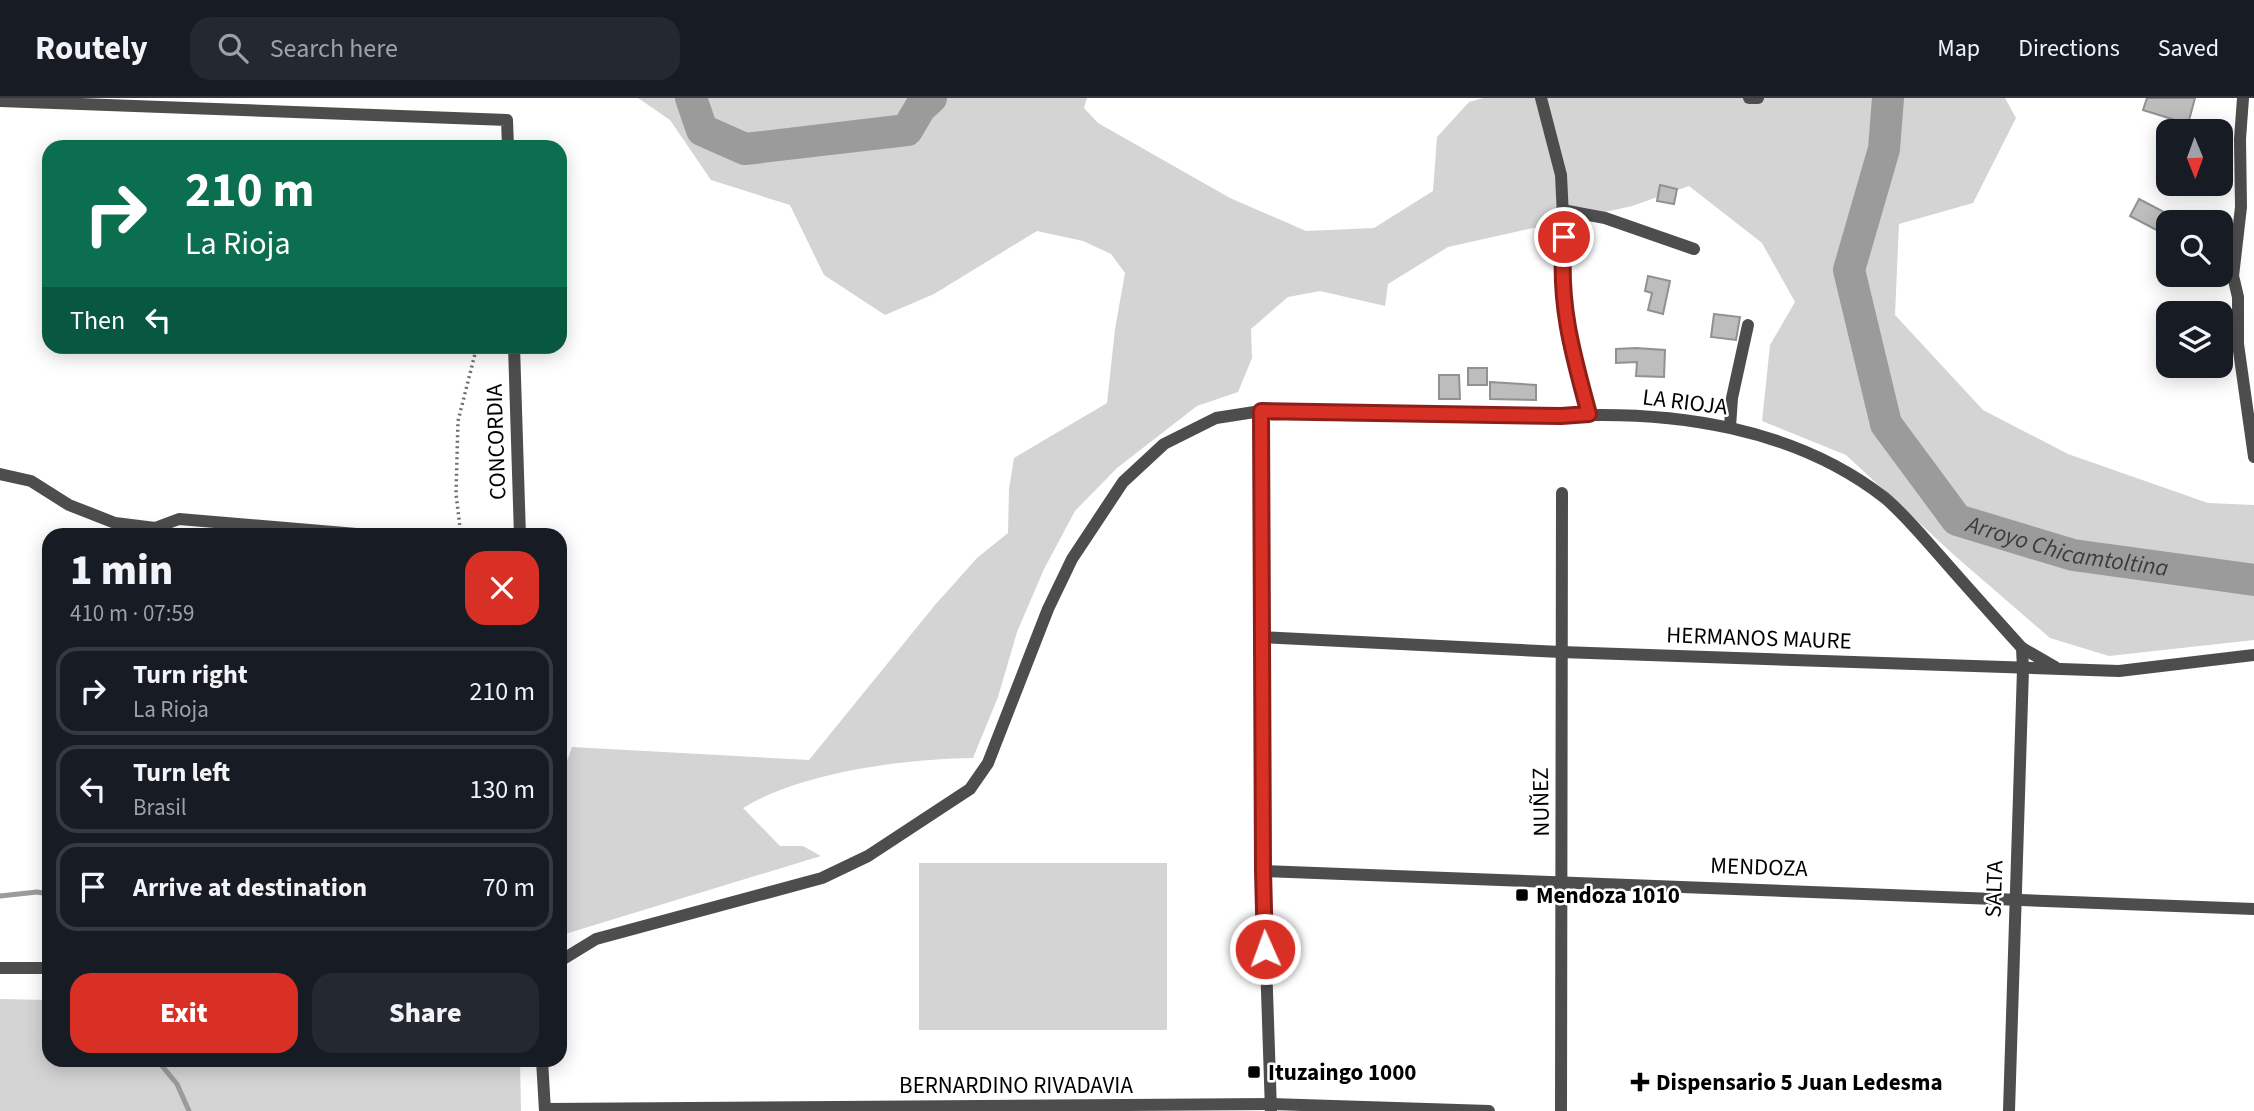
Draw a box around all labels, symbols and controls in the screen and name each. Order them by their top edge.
search box [190,17,680,80]
text: Routely [35,25,148,72]
icon: search [214,29,252,67]
text: Search here [270,30,398,67]
text: Map [1937,31,1980,66]
text: Directions [2018,31,2120,66]
text: Saved [2158,31,2219,66]
north arrow [2156,119,2233,196]
map controls [2156,119,2233,378]
text: 210 m [185,156,314,226]
icon: right [70,168,161,259]
pin [1534,207,1594,267]
button: search [2156,210,2233,287]
icon: arrive [1545,218,1583,256]
text: La Rioja [185,221,291,267]
icon: left [139,301,177,339]
button: layers [2156,301,2233,378]
text: Then [70,302,125,339]
street label: LA RIOJA [1641,380,1730,424]
street label: CONCORDIA [477,383,515,501]
water label: Arroyo Chicamtoltina [1960,506,2171,586]
text: 1 min [70,541,173,601]
button: close [465,551,539,625]
text: 410 m · 07:59 [70,597,194,630]
street label: HERMANOS MAURE [1666,618,1852,658]
text: Turn right [133,656,248,693]
icon: right [74,672,112,710]
text: 210 m [469,673,535,710]
text: La Rioja [133,693,209,726]
text: Turn left [133,754,230,791]
street label: NUÑEZ [1524,767,1558,837]
icon: left [74,770,112,808]
text: 130 m [469,771,535,808]
text: Brasil [133,791,187,824]
street label: MENDOZA [1710,849,1809,885]
street label: SALTA [1977,859,2012,918]
icon: arrive [74,868,112,906]
text: Arrive at destination [133,869,367,906]
text: 70 m [482,869,535,906]
place label: Mendoza 1010 [1536,879,1680,912]
marker: Mendoza 1010 [1514,887,1530,903]
position arrow [1228,912,1302,986]
button: Exit [70,973,298,1053]
button: Share [312,973,539,1053]
place label: Ituzaingo 1000 [1268,1056,1417,1089]
marker: Ituzaingo 1000 [1246,1064,1262,1080]
place label: Dispensario 5 Juan Ledesma [1656,1066,1943,1099]
street label: BERNARDINO RIVADAVIA [899,1069,1133,1102]
marker: Dispensario 5 Juan Ledesma [1630,1072,1650,1092]

